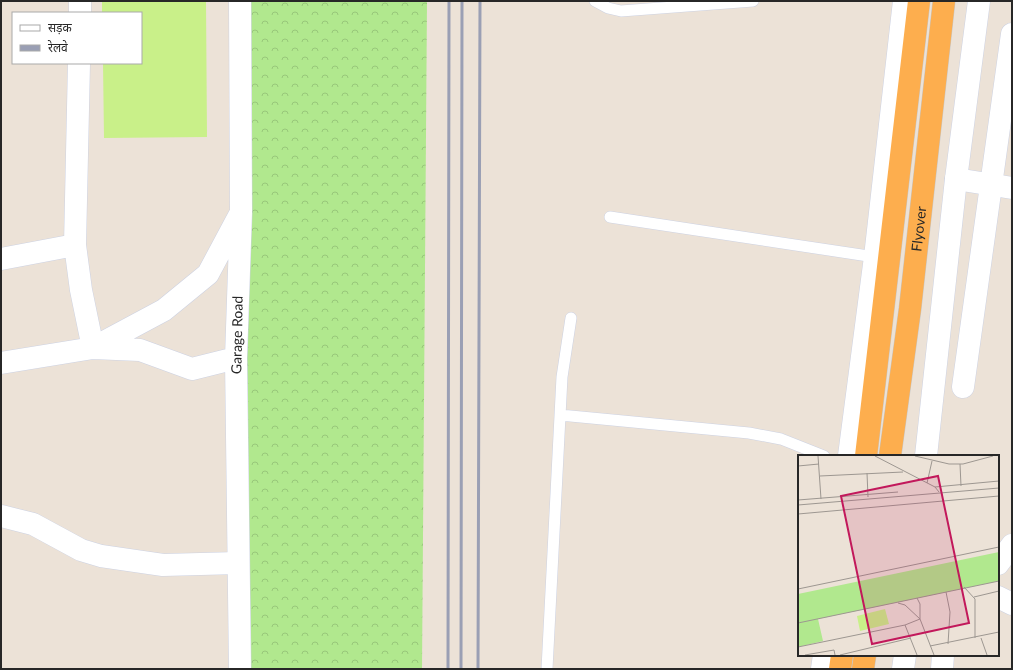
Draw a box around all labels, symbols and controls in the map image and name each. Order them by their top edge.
legend [12,12,142,64]
text: सड़क [48,20,73,35]
text: रेलवे [48,40,68,55]
street label: Flyover [907,205,929,252]
street label: Garage Road [227,296,246,374]
inset map [798,455,999,656]

